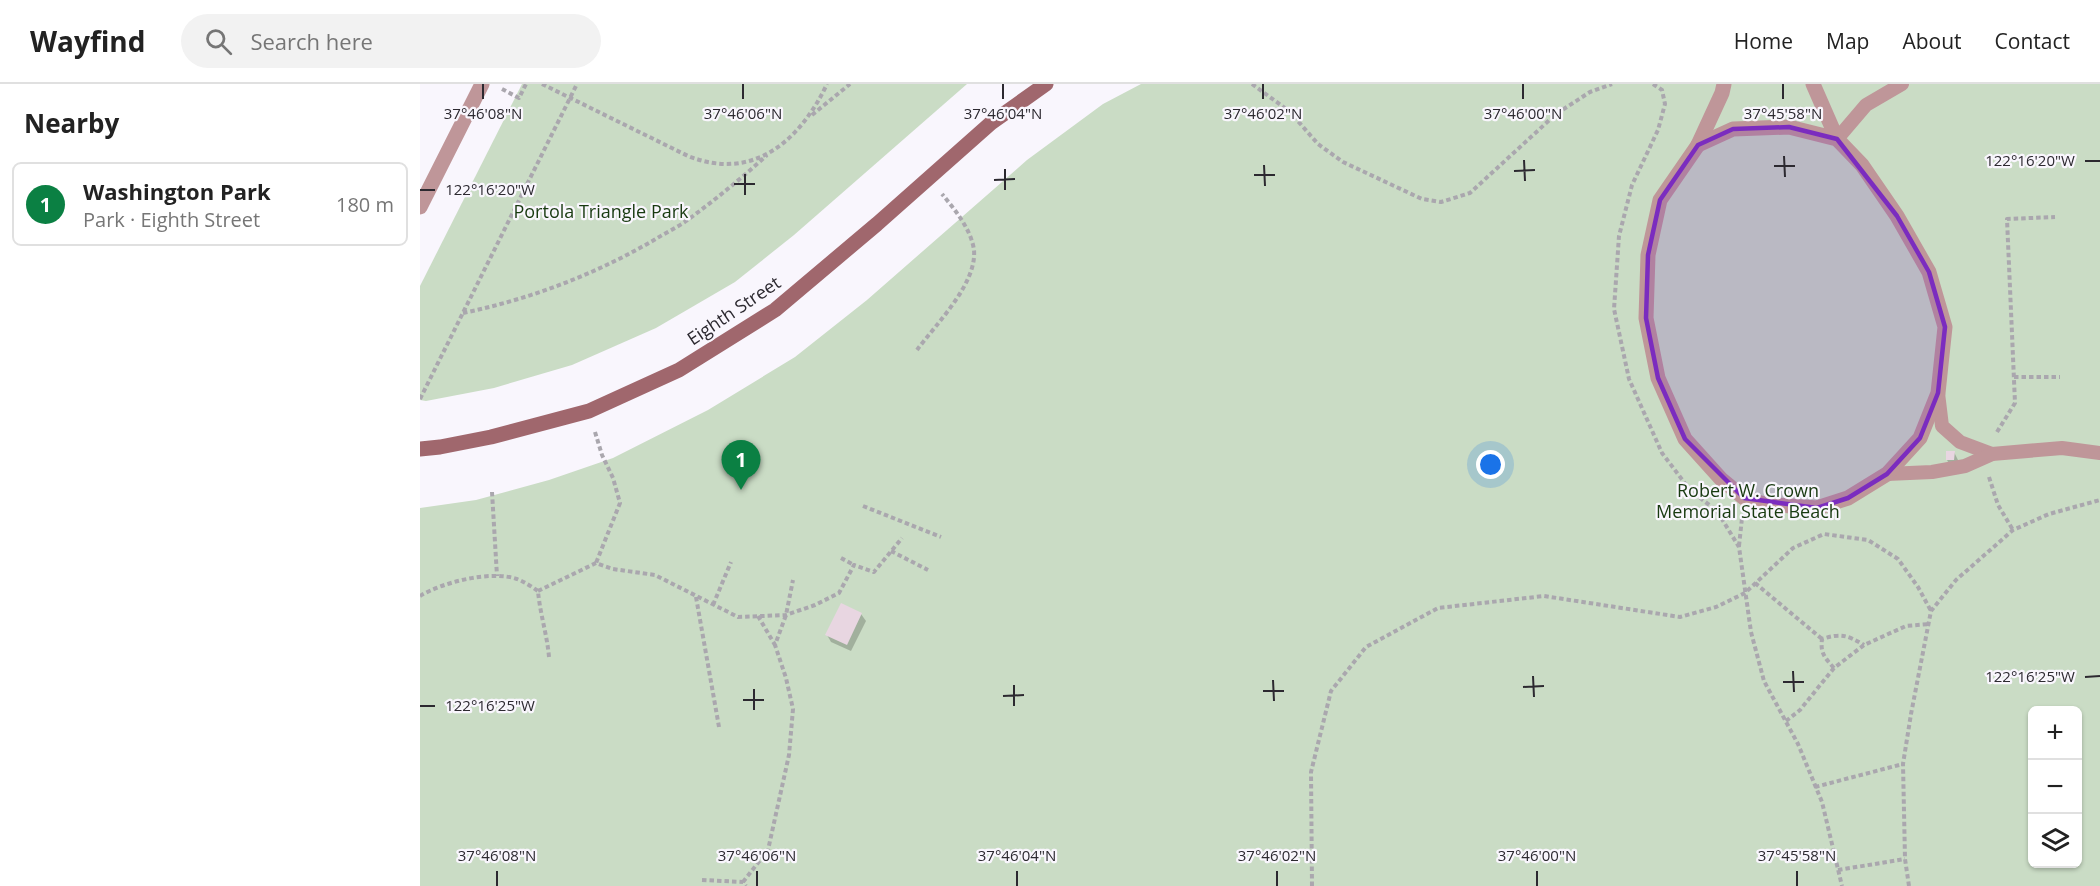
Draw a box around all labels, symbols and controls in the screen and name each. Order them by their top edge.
search box [181,14,601,68]
text: Wayfind [30,22,145,60]
icon: search [202,25,235,58]
text: Search here [250,26,373,56]
text: Home [1734,27,1793,55]
text: Map [1826,27,1869,55]
text: About [1902,27,1962,55]
text: Contact [1995,27,2070,55]
text: 37°46'08"N [444,103,522,123]
text: 37°46'06"N [704,103,782,123]
text: 37°46'04"N [964,103,1042,123]
text: 37°46'02"N [1224,103,1302,123]
text: 37°46'00"N [1484,103,1562,123]
text: 37°45'58"N [1744,103,1822,123]
text: Nearby [24,105,119,141]
text: 122°16'20"W [1985,150,2075,170]
text: Washington Park [83,176,271,206]
text: 122°16'20"W [445,179,535,199]
text: 1 [40,191,51,218]
text: 180 m [336,191,394,218]
park label: Portola Triangle Park [513,199,689,223]
text: Park · Eighth Street [83,206,260,233]
street label: Eighth Street [682,270,785,350]
pin: 1 [722,440,760,490]
your location [1476,450,1505,479]
park label: Robert W. Crown Memorial State Beach [1656,478,1840,523]
text: 122°16'25"W [1985,666,2075,686]
text: 122°16'25"W [445,695,535,715]
map controls [2028,706,2082,868]
button: + [2028,706,2082,760]
button: − [2028,760,2082,814]
button: layers [2028,814,2082,868]
text: 37°46'08"N [458,845,536,865]
text: 37°46'06"N [718,845,796,865]
text: 37°46'04"N [978,845,1056,865]
text: 37°46'02"N [1238,845,1316,865]
text: 37°46'00"N [1498,845,1576,865]
text: 37°45'58"N [1758,845,1836,865]

